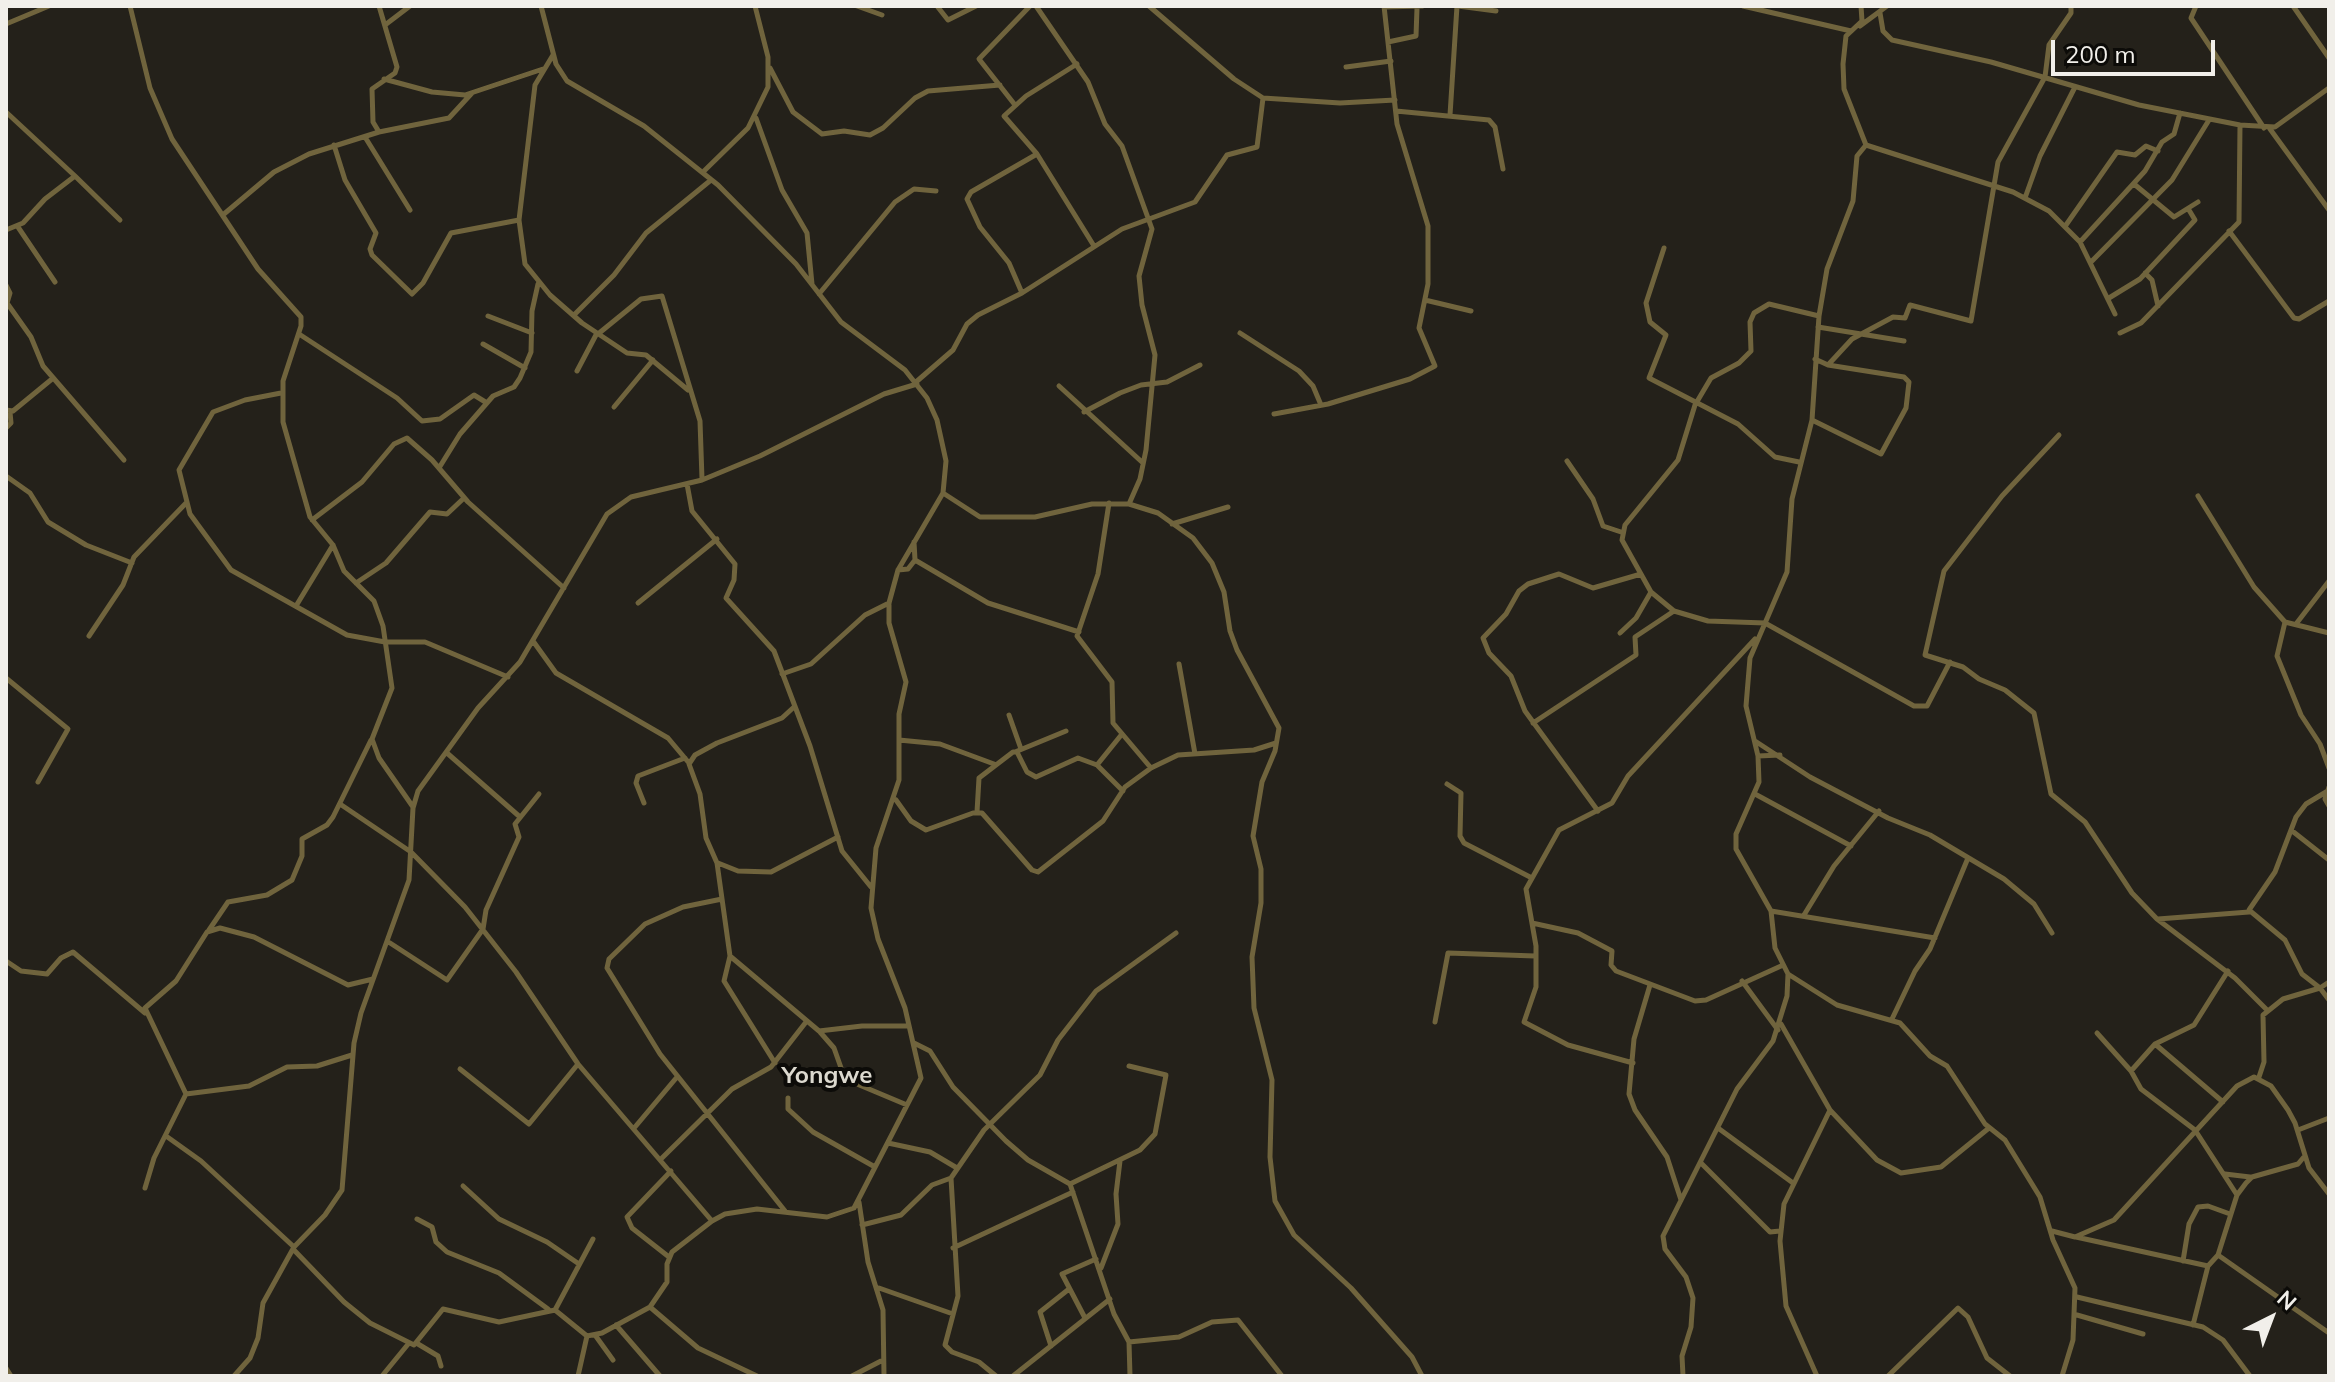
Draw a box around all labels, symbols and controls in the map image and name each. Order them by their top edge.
scale bar [2055,24,2219,74]
text: 200 m [2065,39,2136,69]
district label: Yongwe [782,1062,872,1090]
north arrow [2231,1278,2311,1358]
text: N [2272,1284,2303,1316]

